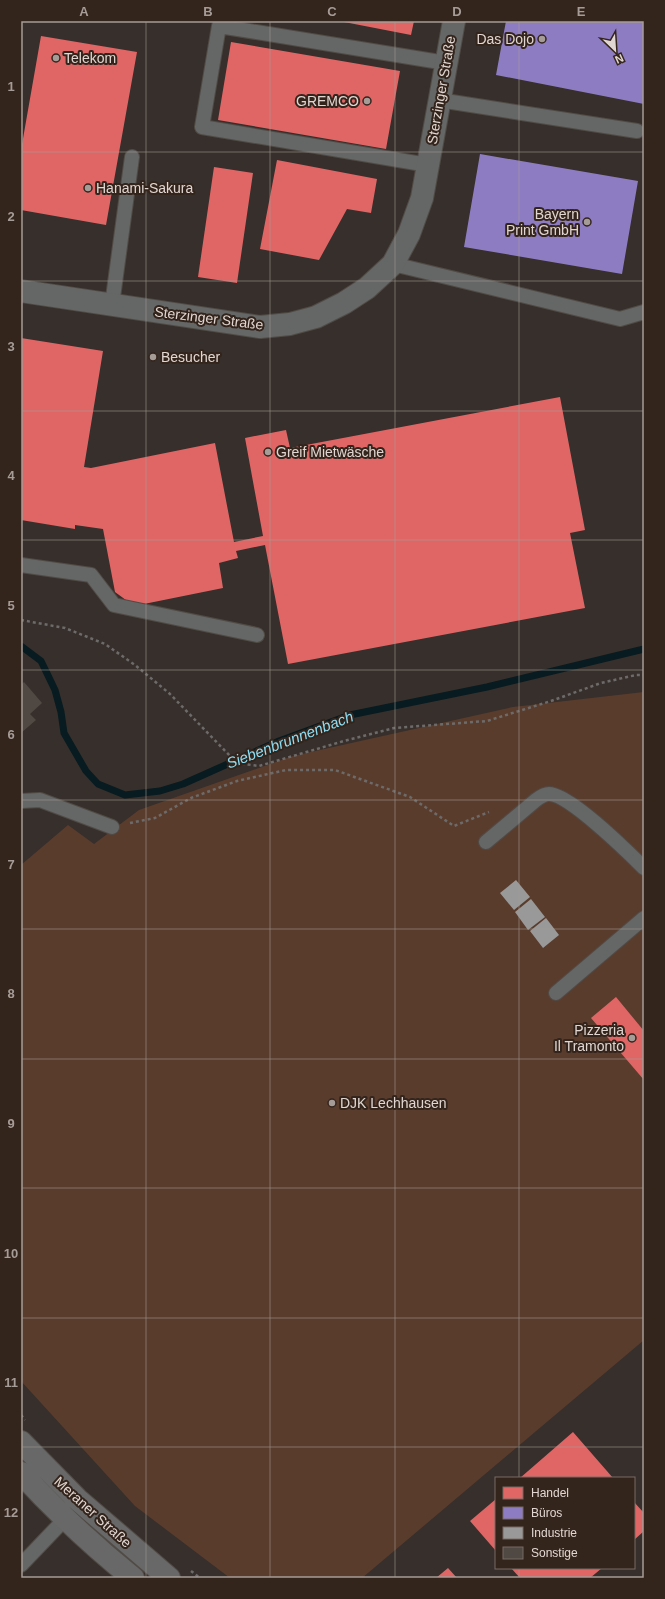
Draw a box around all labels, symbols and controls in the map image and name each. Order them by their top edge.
text: A [79,4,89,19]
text: B [203,4,213,19]
text: C [327,4,337,19]
text: D [452,4,462,19]
text: E [577,4,586,19]
north arrow [595,30,635,70]
place label: Das Dojo [476,31,534,47]
street label: Sterzinger Straße [424,34,458,145]
marker: Das Dojo [537,34,547,44]
place label: Telekom [64,50,116,66]
text: N [613,52,625,66]
marker: Telekom [51,53,61,63]
text: 1 [7,79,15,94]
place label: GREMCO [296,93,359,109]
marker: GREMCO [362,96,372,106]
place label: Hanami-Sakura [96,180,193,196]
marker: Hanami-Sakura [83,183,93,193]
place label: Bayern Print GmbH [506,206,579,238]
text: 2 [7,209,15,224]
marker: Bayern Print GmbH [582,217,592,227]
street label: Sterzinger Straße [154,303,265,333]
text: 3 [7,339,15,354]
place label: Besucher [161,349,220,365]
marker: Besucher [148,352,158,362]
place label: Greif Mietwäsche [276,444,384,460]
marker: Greif Mietwäsche [263,447,273,457]
text: 4 [7,468,15,483]
text: 5 [7,598,15,613]
water label: Siebenbrunnenbach [224,708,356,772]
text: 6 [7,727,15,742]
text: 7 [7,857,15,872]
text: 8 [7,986,15,1001]
place label: Pizzeria Il Tramonto [554,1022,624,1054]
marker: Pizzeria Il Tramonto [627,1033,637,1043]
place label: DJK Lechhausen [340,1095,447,1111]
marker: DJK Lechhausen [327,1098,337,1108]
text: 9 [7,1116,15,1131]
text: 10 [4,1246,18,1261]
text: 11 [4,1375,18,1390]
street label: Meraner Straße [51,1473,135,1551]
legend [495,1477,635,1569]
text: Handel [531,1486,569,1500]
text: 12 [4,1505,18,1520]
text: Büros [531,1506,562,1520]
text: Industrie [531,1526,577,1540]
text: Sonstige [531,1546,578,1560]

